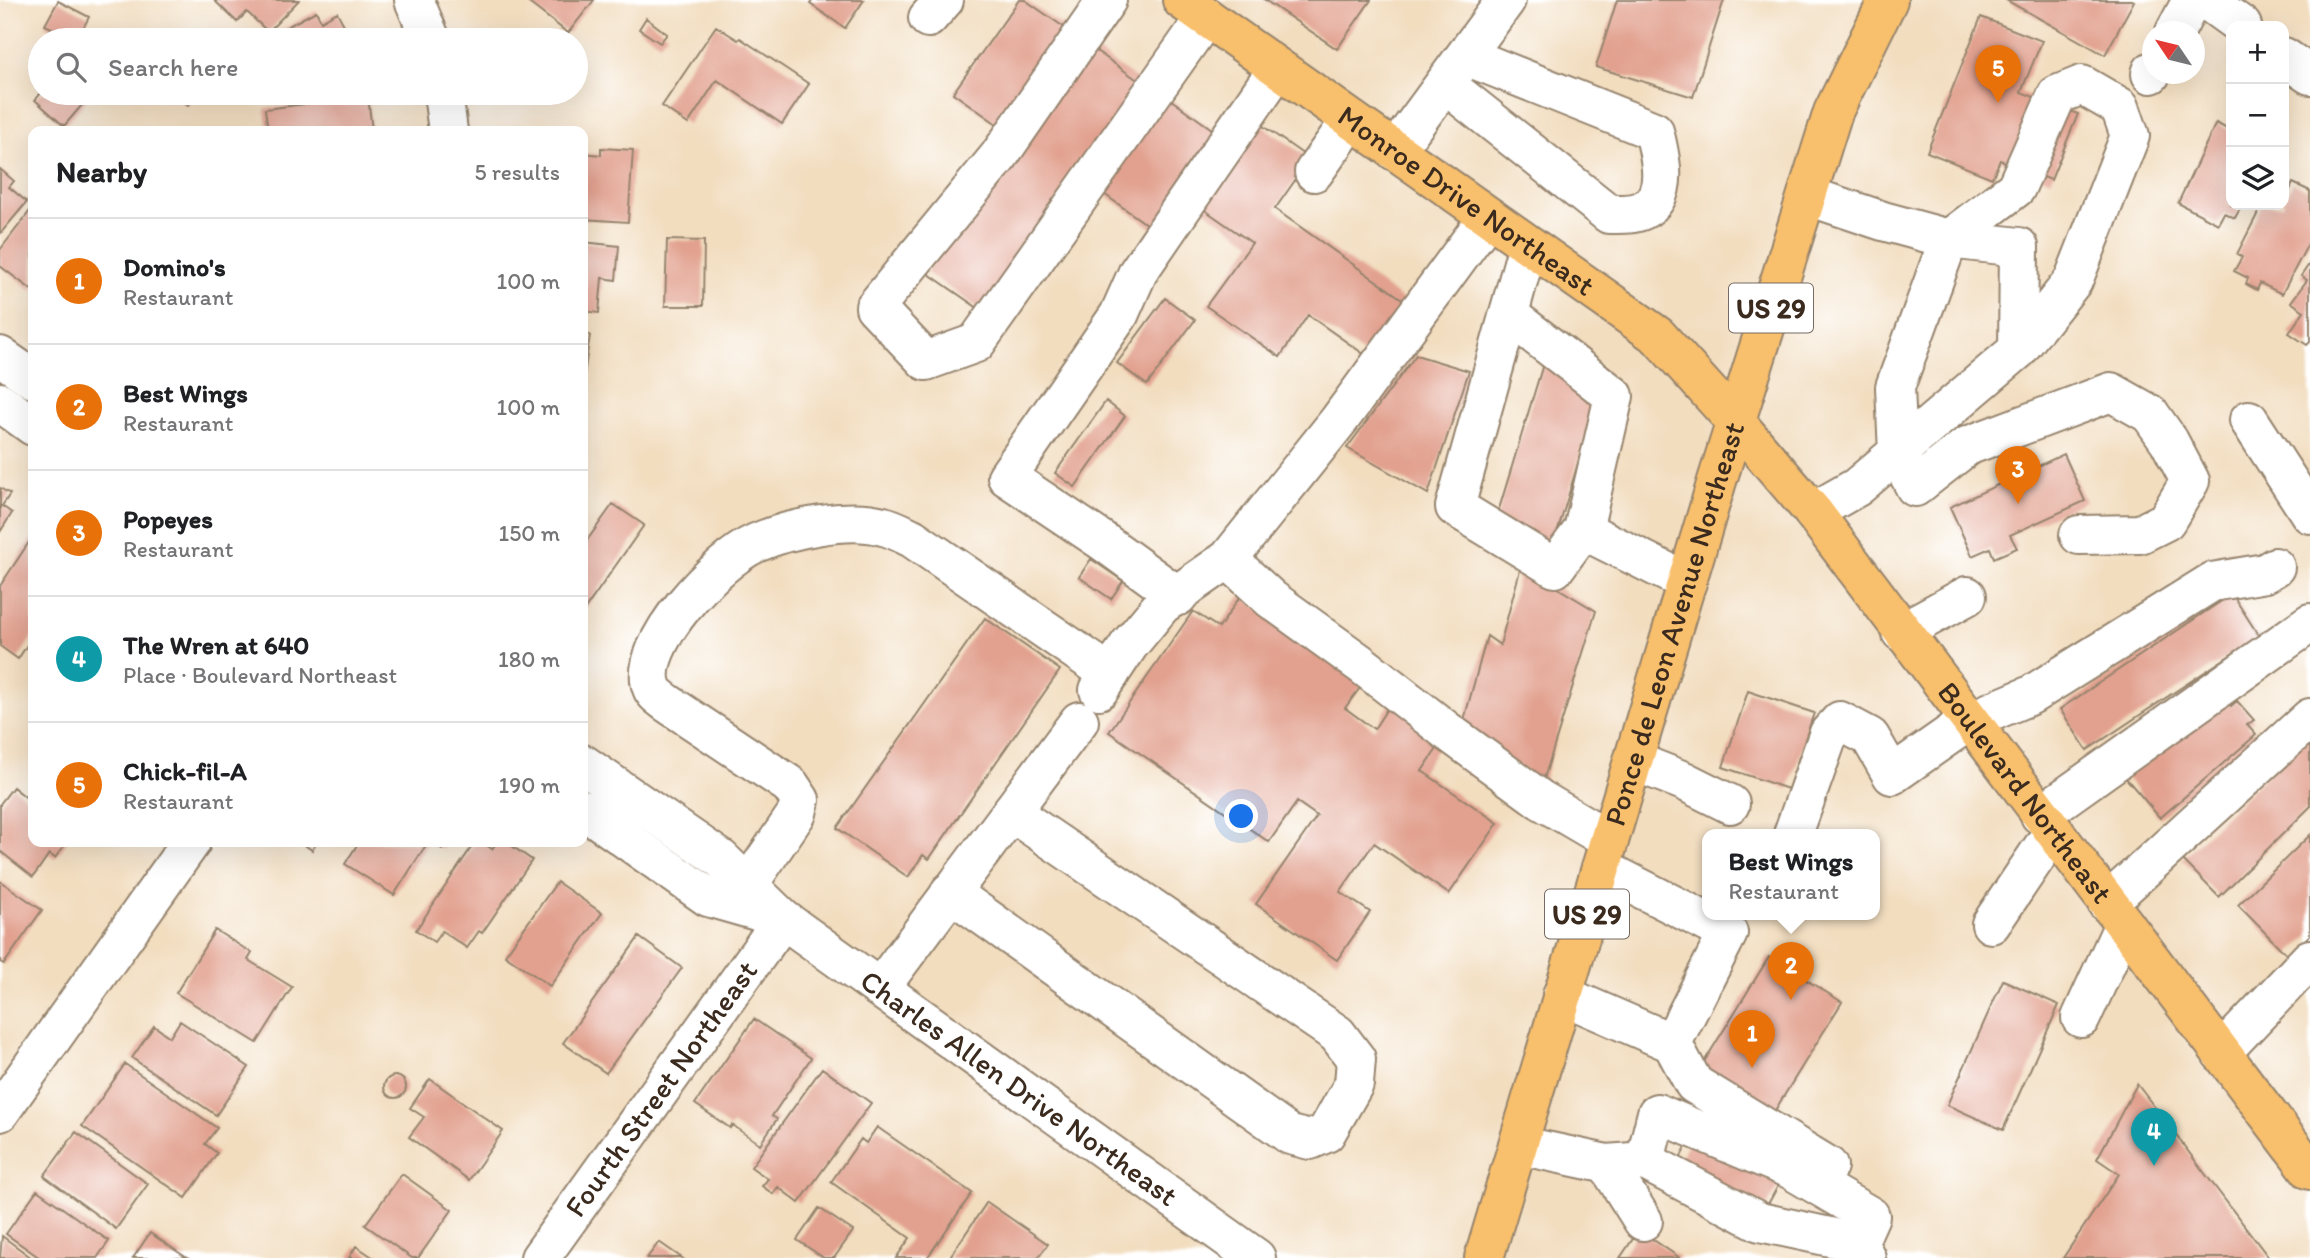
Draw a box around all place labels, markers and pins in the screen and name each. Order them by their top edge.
pin: 5 [1975,45,2021,103]
pin: 3 [1995,446,2041,504]
pin: 2 [1768,942,1814,1000]
pin: 1 [1729,1010,1775,1068]
pin: 4 [2131,1108,2177,1166]

